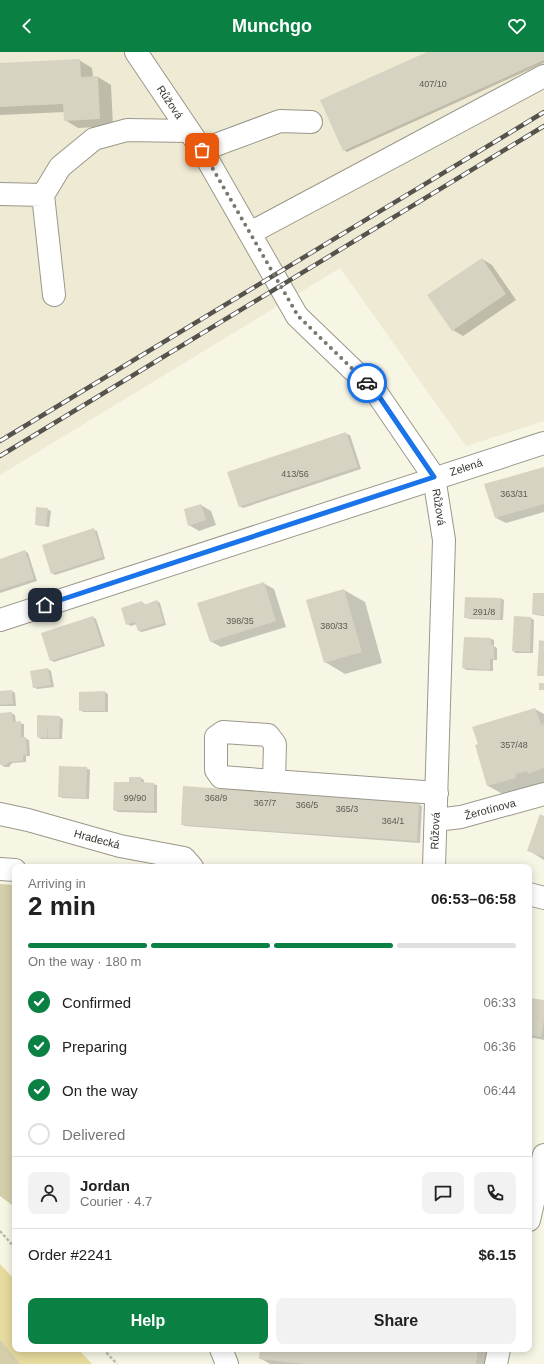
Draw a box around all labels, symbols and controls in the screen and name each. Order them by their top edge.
icon: back [16,15,38,37]
icon: heart [506,15,528,37]
text: Munchgo [232,16,312,36]
house number: 407/10 [419,79,447,89]
street label: Růžová [155,83,186,122]
pin [185,133,219,167]
icon: bag [191,139,213,161]
courier [347,363,387,403]
icon: car [356,372,378,394]
street label: Zelená [448,456,485,478]
house number: 413/56 [281,469,309,479]
street label: Růžová [430,488,448,527]
house number: 363/31 [500,489,528,499]
pin [28,588,62,622]
icon: home [34,594,56,616]
house number: 291/8 [473,607,495,617]
house number: 398/35 [226,616,254,626]
house number: 380/33 [320,621,348,631]
house number: 357/48 [500,740,528,750]
house number: 99/90 [124,793,146,803]
house number: 368/9 [205,793,227,803]
street label: Žerotínova [463,796,518,822]
house number: 367/7 [254,798,276,808]
house number: 366/5 [296,800,318,810]
house number: 365/3 [336,804,358,814]
street label: Růžová [428,811,442,850]
house number: 364/1 [382,816,404,826]
street label: Hradecká [73,827,122,851]
text: Arriving in [28,876,86,891]
text: 06:53–06:58 [431,890,516,907]
text: 2 min [28,891,96,921]
text: On the way · 180 m [28,954,141,969]
icon: check [28,991,50,1013]
text: Confirmed [62,994,131,1011]
text: 06:33 [483,995,516,1010]
icon: check [28,1035,50,1057]
text: Preparing [62,1038,127,1055]
text: 06:36 [483,1039,516,1054]
icon: check [28,1079,50,1101]
text: On the way [62,1082,138,1099]
text: 06:44 [483,1083,516,1098]
text: Delivered [62,1126,125,1143]
button: person [28,1172,70,1214]
button: chat [422,1172,464,1214]
button: phone [474,1172,516,1214]
text: Jordan [80,1177,130,1194]
text: Courier · 4.7 [80,1194,152,1209]
text: Order #2241 [28,1246,112,1263]
text: $6.15 [478,1246,516,1263]
button: Help [28,1298,268,1344]
button: Share [276,1298,516,1344]

